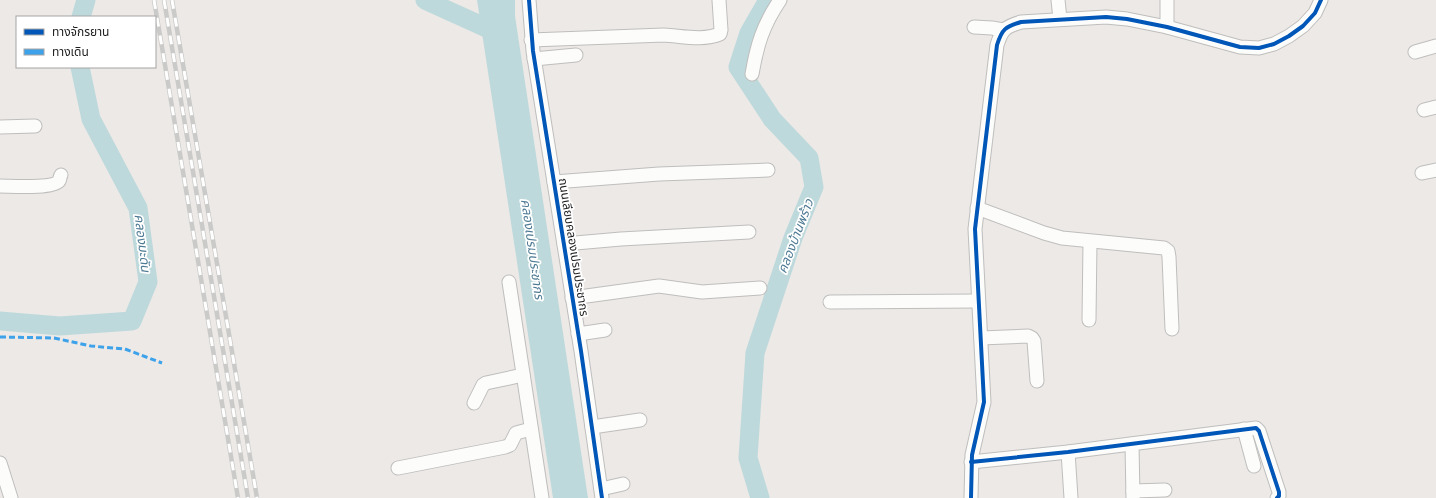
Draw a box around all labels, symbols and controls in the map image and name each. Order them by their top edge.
legend [16,16,156,68]
text: ทางจักรยาน [52,24,109,39]
text: ทางเดิน [52,44,89,59]
street label: ถนนเลียบคลองเปรมประชากร [556,177,592,317]
water label: คลองบ้านพร้าว [774,196,817,275]
water label: คลองเปรมประชากร [518,198,548,302]
water label: คลองมะดัน [132,213,155,274]

